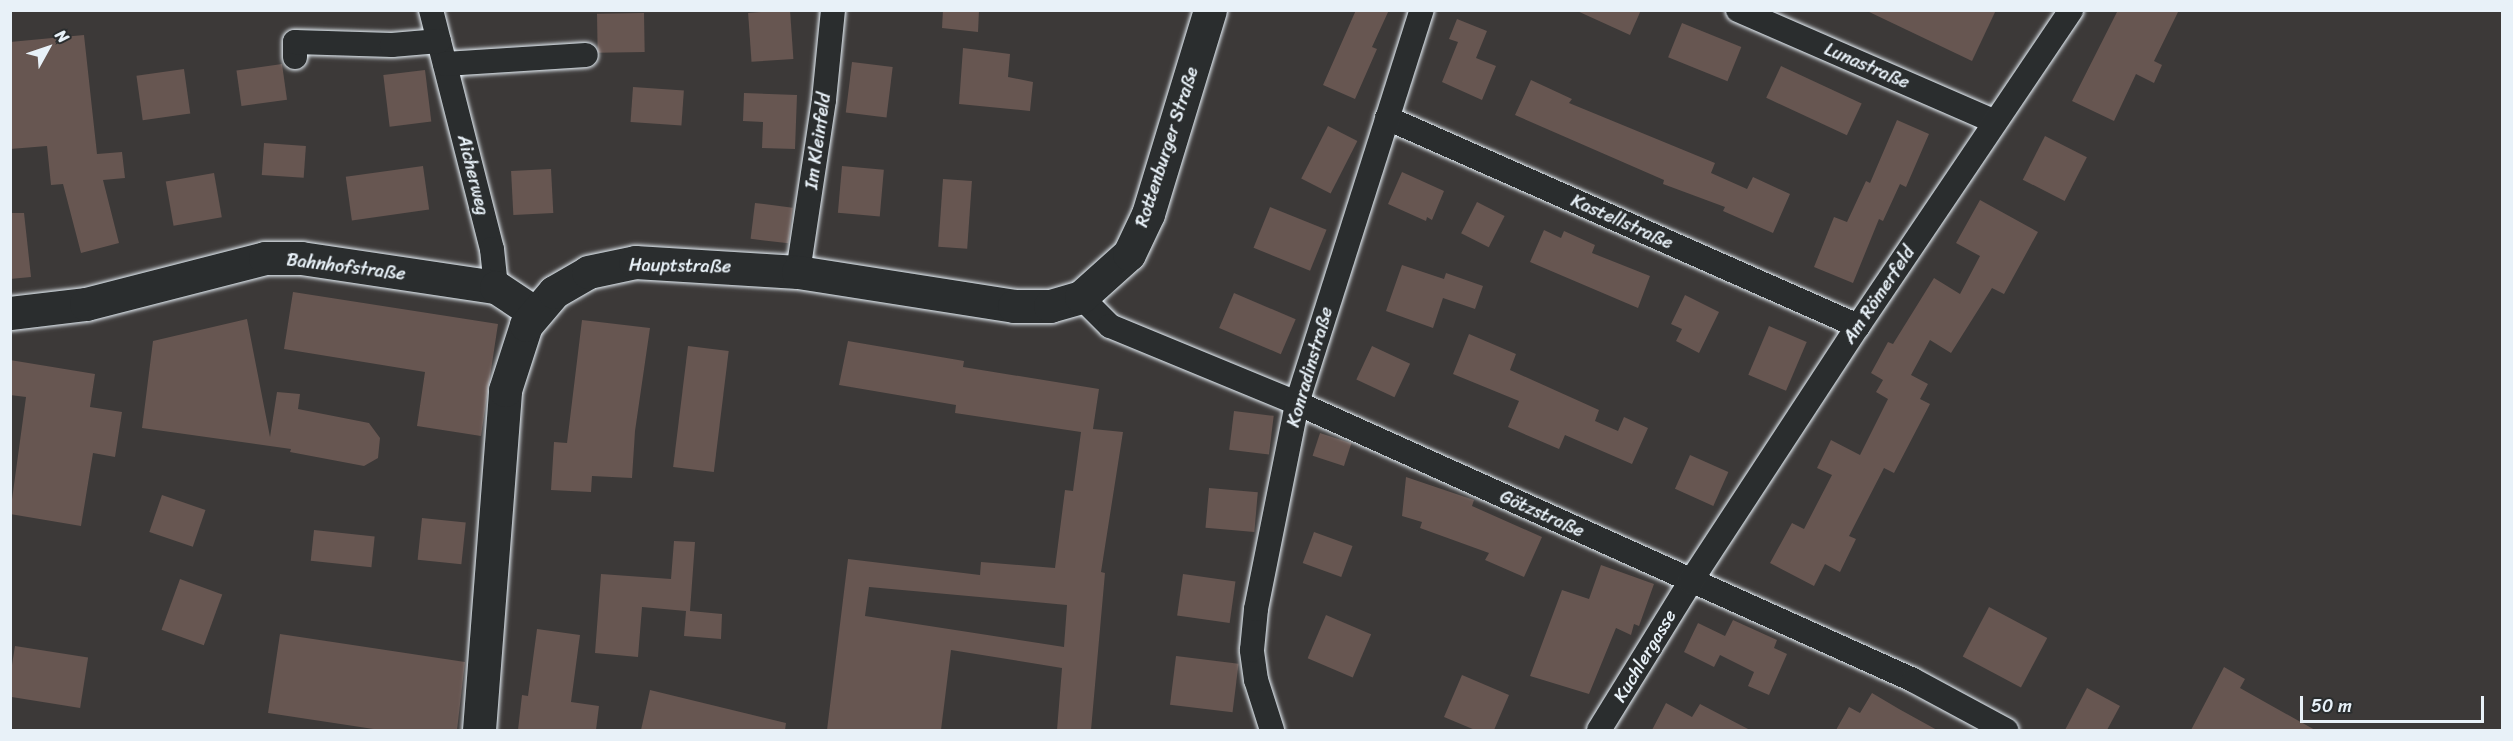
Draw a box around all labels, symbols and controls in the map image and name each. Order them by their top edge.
north arrow [18,18,78,78]
text: N [47,23,77,50]
street label: Lunastraße [1821,38,1913,94]
street label: Rottenburger Straße [1131,64,1203,230]
street label: Im Kleinfeld [801,92,835,190]
street label: Aicherweg [453,133,493,217]
street label: Kastellstraße [1568,190,1676,254]
street label: Am Römerfeld [1839,242,1919,348]
street label: Bahnhofstraße [285,249,407,285]
street label: Hauptstraße [629,254,731,278]
street label: Konradinstraße [1283,304,1337,430]
street label: Götzstraße [1496,486,1588,542]
street label: Kuchlergasse [1609,606,1681,706]
scale bar [2303,684,2488,722]
text: 50 m [2311,690,2352,722]

